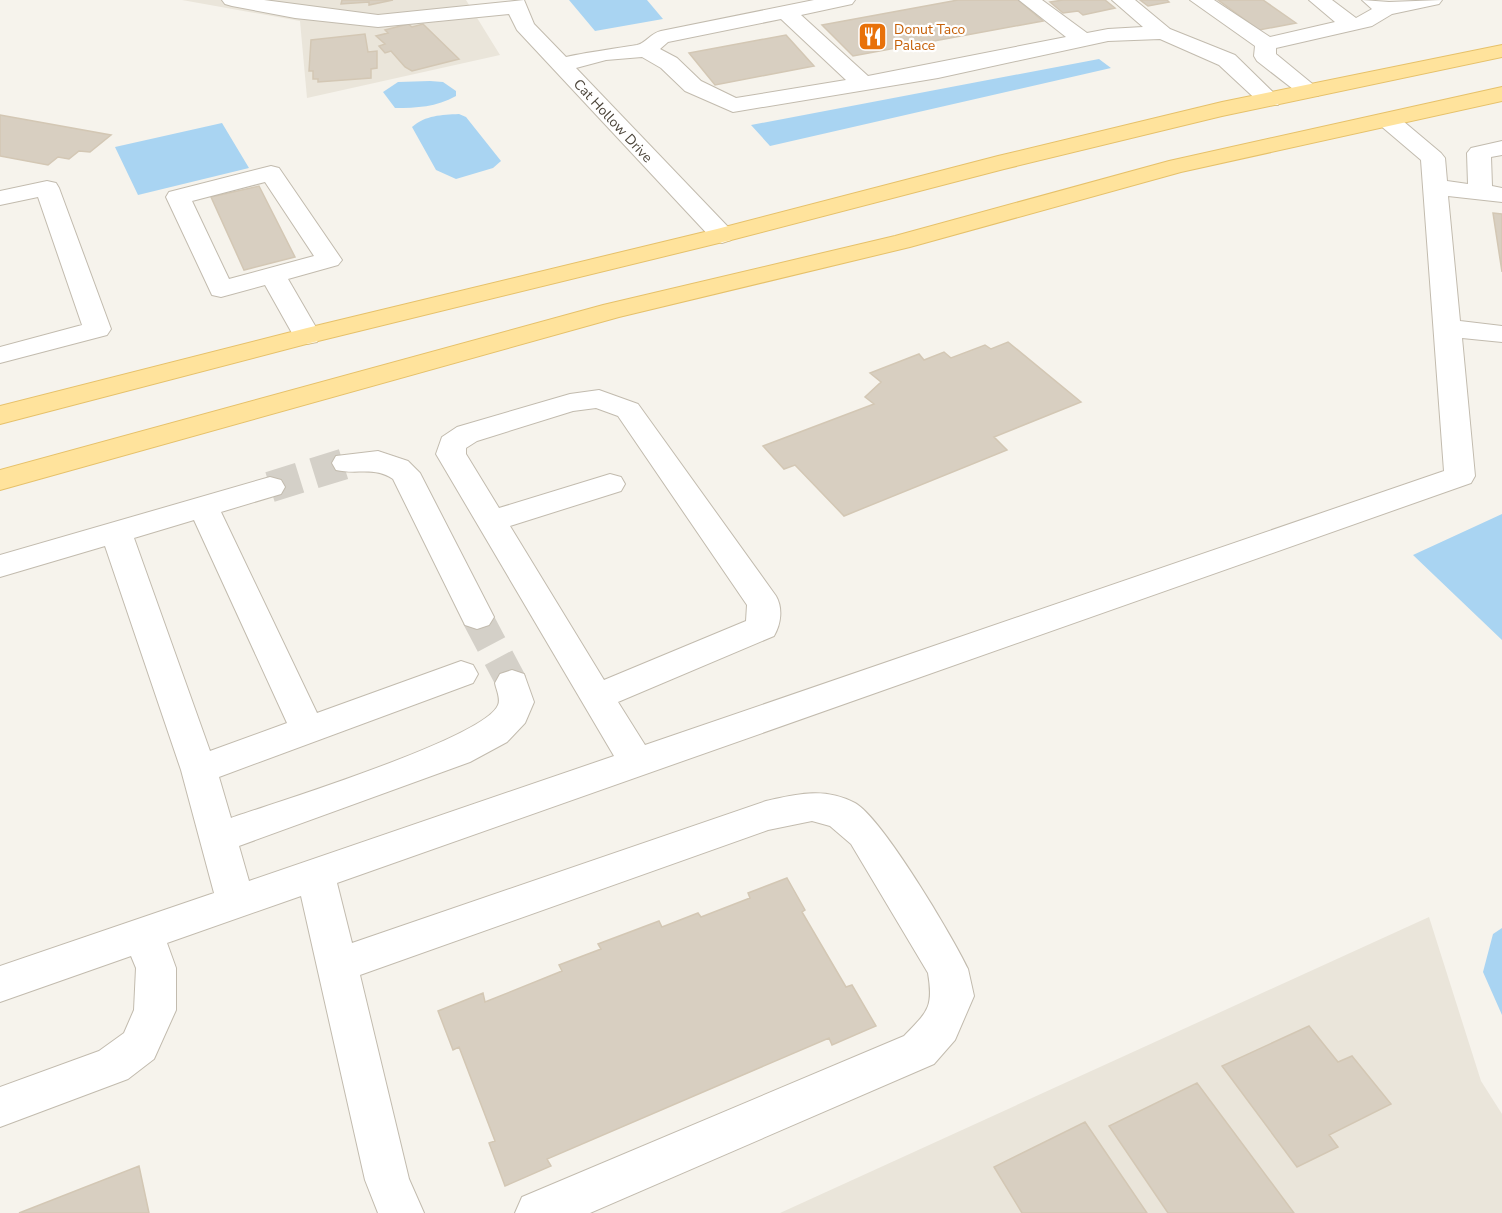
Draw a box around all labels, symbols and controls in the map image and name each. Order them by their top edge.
place label: Donut Taco Palace [894,20,966,55]
restaurant icon: Donut Taco Palace [857,21,889,53]
street label: Cat Hollow Drive [569,75,657,167]

